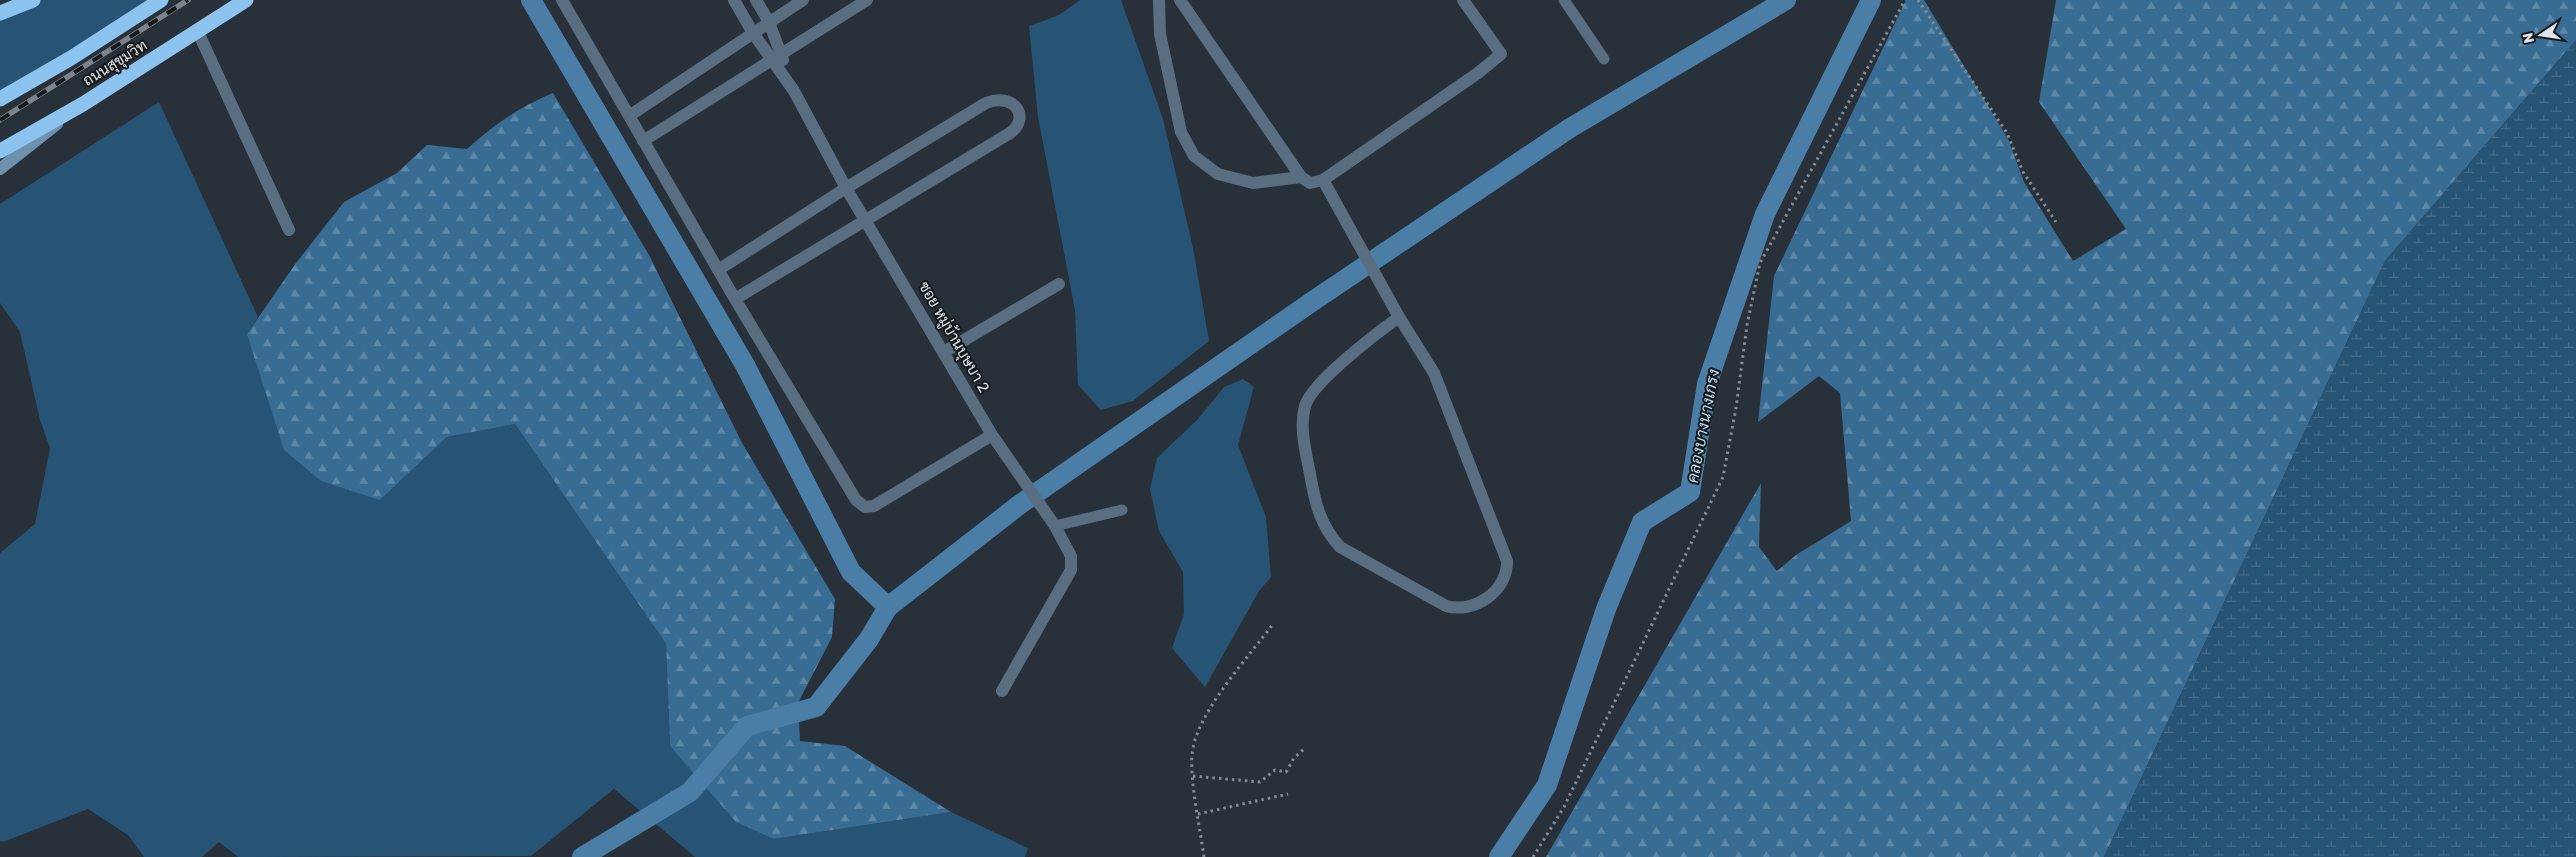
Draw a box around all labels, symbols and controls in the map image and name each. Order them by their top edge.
north arrow [2516,10,2566,60]
text: N [2519,31,2538,45]
street label: ถนนสุขุมวิท [80,36,151,91]
street label: ซอย หมู่บ้านบุษบา 2 [913,278,994,397]
water label: คลองบางนางเกรง [1683,368,1723,484]

